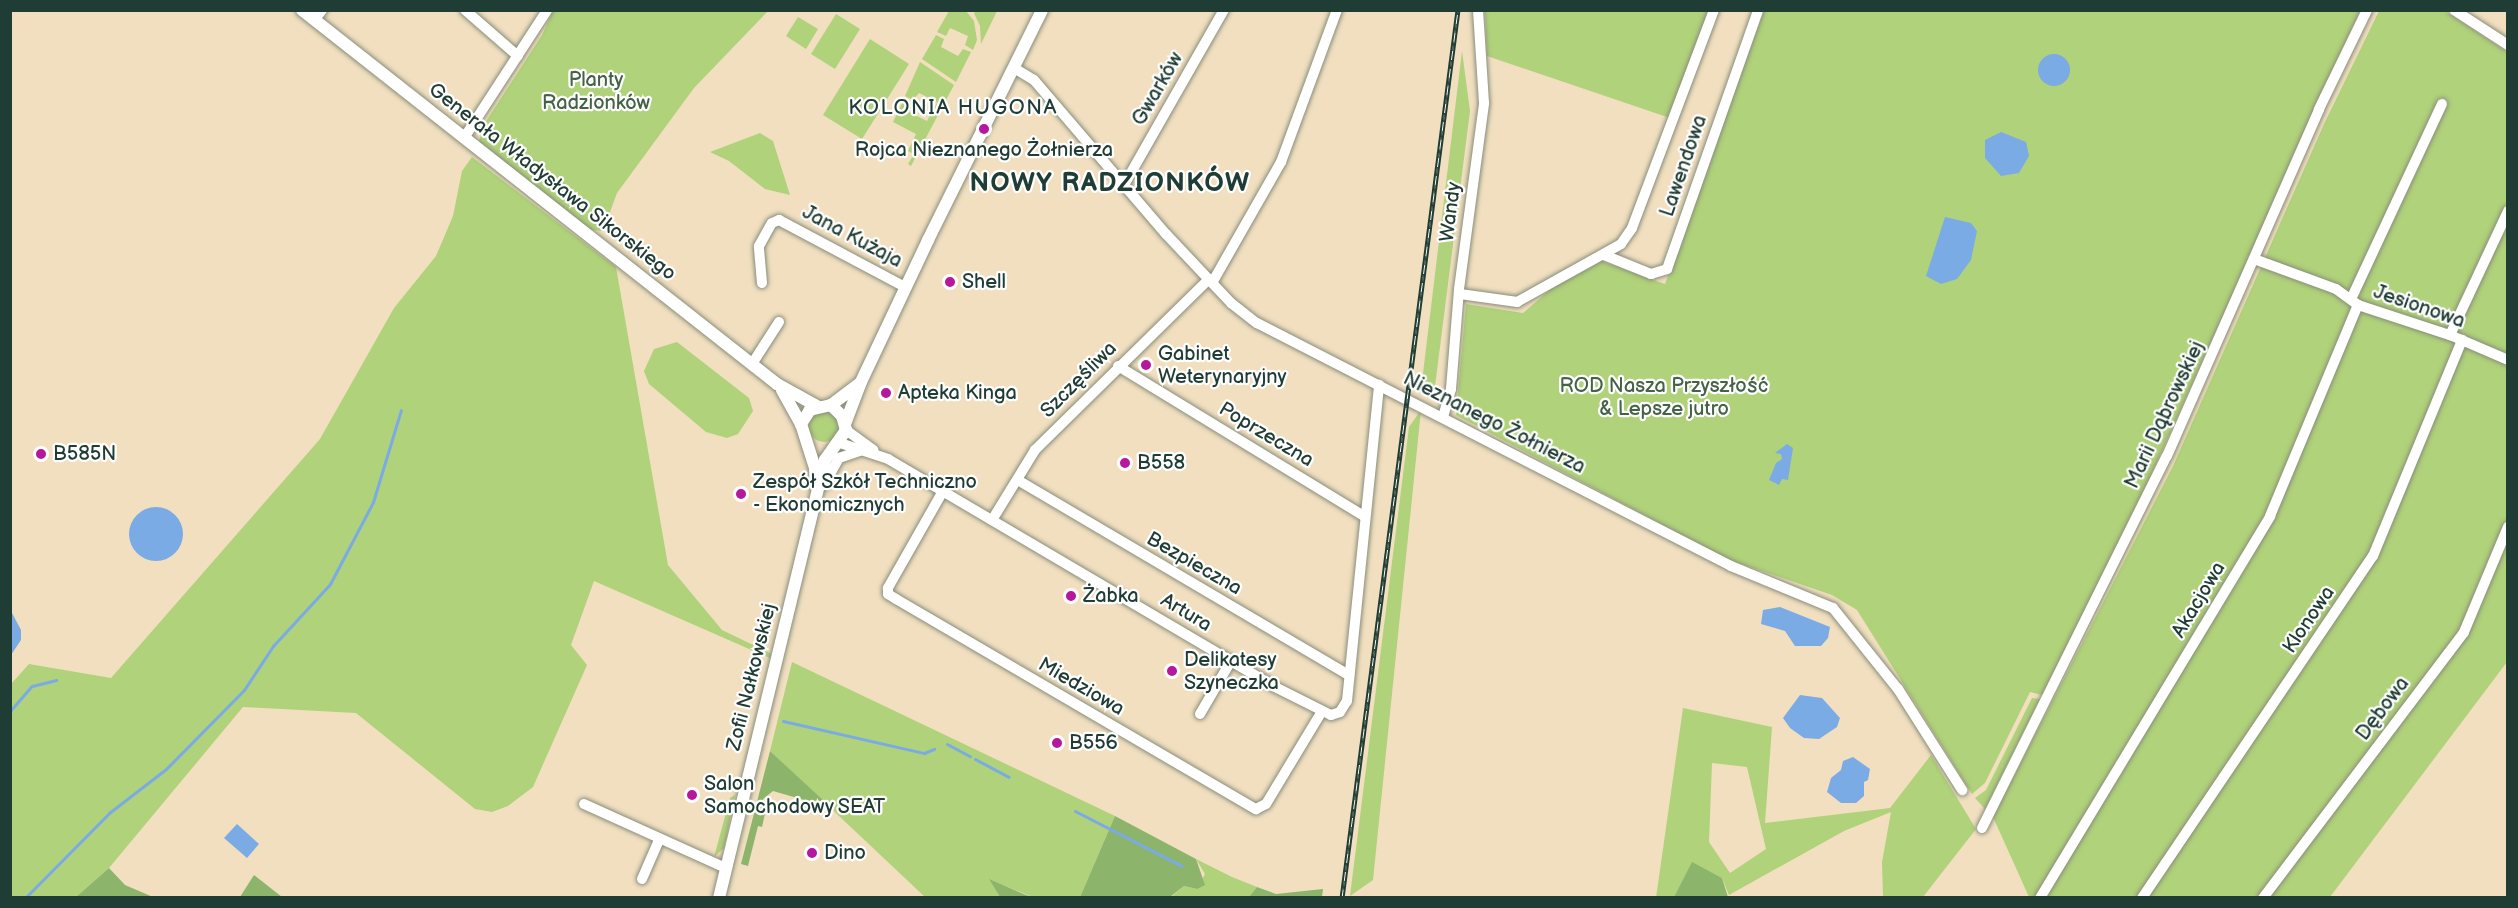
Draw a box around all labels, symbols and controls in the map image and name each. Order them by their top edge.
street label: Gwarków [1127,48,1189,130]
park label: Planty Radzionków [542,69,650,116]
street label: Generała Władysława Sikorskiego [423,78,681,286]
district label: KOLONIA HUGONA [848,95,1058,121]
street label: Lawendowa [1655,112,1713,220]
marker: Rojca Nieznanego Żołnierza [977,122,991,136]
place label: Rojca Nieznanego Żołnierza [855,138,1113,162]
district label: NOWY RADZIONKÓW [969,168,1251,200]
street label: Wandy [1435,181,1467,243]
street label: Jana Kużaja [798,201,906,273]
place label: Shell [962,270,1006,294]
marker: Shell [943,275,957,289]
street label: Jesionowa [2370,280,2468,334]
street label: Szczęśliwa [1036,337,1122,423]
street label: Marii Dąbrowskiej [2120,337,2210,493]
place label: Gabinet Weterynaryjny [1158,342,1287,389]
marker: Gabinet Weterynaryjny [1139,358,1153,372]
street label: Nieznanego Żołnierza [1399,367,1589,479]
park label: ROD Nasza Przyszłość & Lepsze jutro [1559,374,1769,421]
place label: Apteka Kinga [898,381,1017,405]
marker: Apteka Kinga [879,386,893,400]
street label: Poprzeczna [1214,397,1318,473]
place label: B585N [53,442,116,466]
marker: B585N [34,447,48,461]
place label: B558 [1137,451,1185,475]
marker: B558 [1118,456,1132,470]
place label: Zespół Szkół Techniczno - Ekonomicznych [753,470,978,517]
marker: Zespół Szkół Techniczno - Ekonomicznych [734,487,748,501]
street label: Bezpieczna [1142,527,1246,601]
street label: Akacjowa [2167,558,2231,642]
street label: Klonowa [2278,582,2340,658]
place label: Żabka [1083,584,1139,608]
marker: Żabka [1064,589,1078,603]
street label: Artura [1156,589,1216,637]
street label: Zofii Nałkowskiej [722,601,782,753]
place label: Delikatesy Szyneczka [1184,648,1279,695]
street label: Miedziowa [1034,653,1128,721]
marker: Delikatesy Szyneczka [1165,664,1179,678]
street label: Dębowa [2351,673,2415,745]
place label: B556 [1069,731,1118,755]
marker: B556 [1050,736,1064,750]
place label: Salon Samochodowy SEAT [704,772,887,819]
marker: Salon Samochodowy SEAT [685,788,699,802]
place label: Dino [824,841,866,865]
marker: Dino [805,846,819,860]

